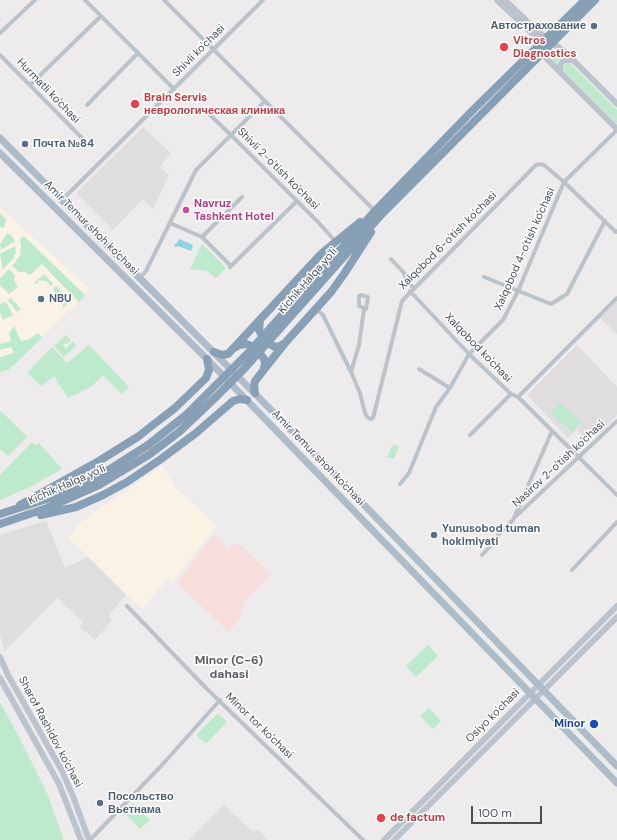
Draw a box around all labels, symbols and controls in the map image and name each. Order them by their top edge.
place label: Автострахование [490,19,586,33]
marker: Автострахование [589,21,599,31]
street label: Shivli ko'chasi [170,22,228,80]
place label: Vitros Diagnostics [513,34,576,60]
marker: Vitros Diagnostics [498,41,510,53]
street label: Hurmatli ko'chasi [14,56,82,126]
place label: Brain Servis неврологическая клиника [144,91,285,117]
marker: Brain Servis неврологическая клиника [129,98,141,110]
street label: Shivli 2-o'tish ko'chasi [234,125,322,213]
place label: Почта №84 [33,137,94,151]
marker: Почта №84 [20,139,30,149]
street label: Amir Temur shoh ko'chasi [41,178,141,278]
street label: Xalqobod 4-o'tish ko'chasi [492,186,558,312]
street label: Xalqobod 6-o'tish ko'chasi [396,189,500,293]
place label: Navruz Tashkent Hotel [194,197,274,223]
marker: Navruz Tashkent Hotel [181,205,191,215]
street label: Kichik Halqa yo'li [276,245,340,317]
place label: NBU [49,292,72,306]
marker: NBU [36,294,46,304]
street label: Xalqobod ko'chasi [442,311,514,385]
street label: Amir Temur shoh ko'chasi [269,407,367,509]
street label: Nasirov 2-o'tish ko'chasi [510,418,608,510]
street label: Kichik Halqa yo'li [26,462,108,508]
place label: Yunusobod tuman hokimiyati [442,522,540,548]
marker: Yunusobod tuman hokimiyati [429,530,439,540]
district label: Minor (C-6) dahasi [195,654,263,682]
street label: Sharof Rashidov ko'chasi [15,674,85,790]
street label: Osiyo ko'chasi [463,686,523,746]
street label: Minor tor ko'chasi [223,690,295,762]
place label: Minor [554,717,585,731]
marker: Minor [588,718,600,730]
place label: Посольство Вьетнама [108,790,174,816]
marker: Посольство Вьетнама [95,798,105,808]
scale bar [473,798,544,824]
text: 100 m [478,805,512,821]
place label: de factum [390,811,445,825]
marker: de factum [375,812,387,824]

